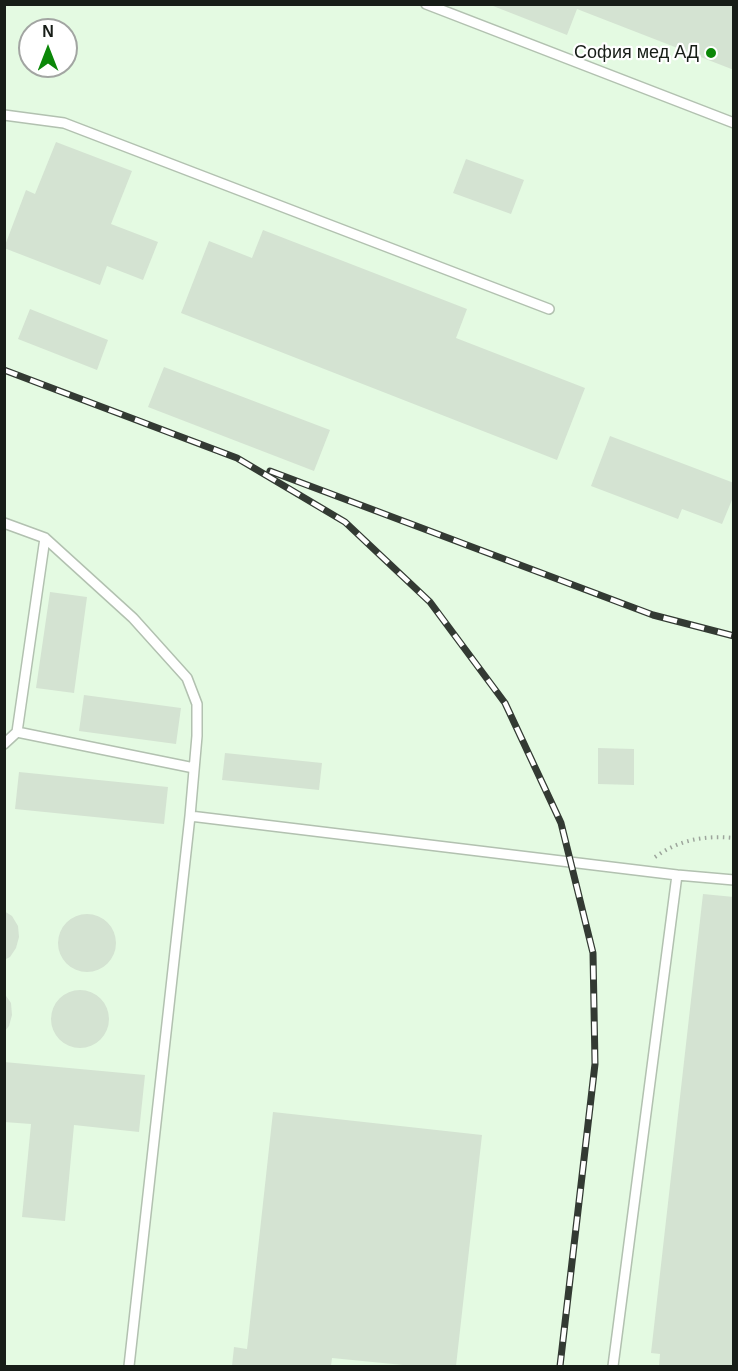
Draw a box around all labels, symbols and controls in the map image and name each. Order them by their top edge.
north arrow [18,18,78,78]
text: N [42,23,54,40]
place label: София мед АД [574,42,699,64]
marker: София мед АД [704,46,718,60]

